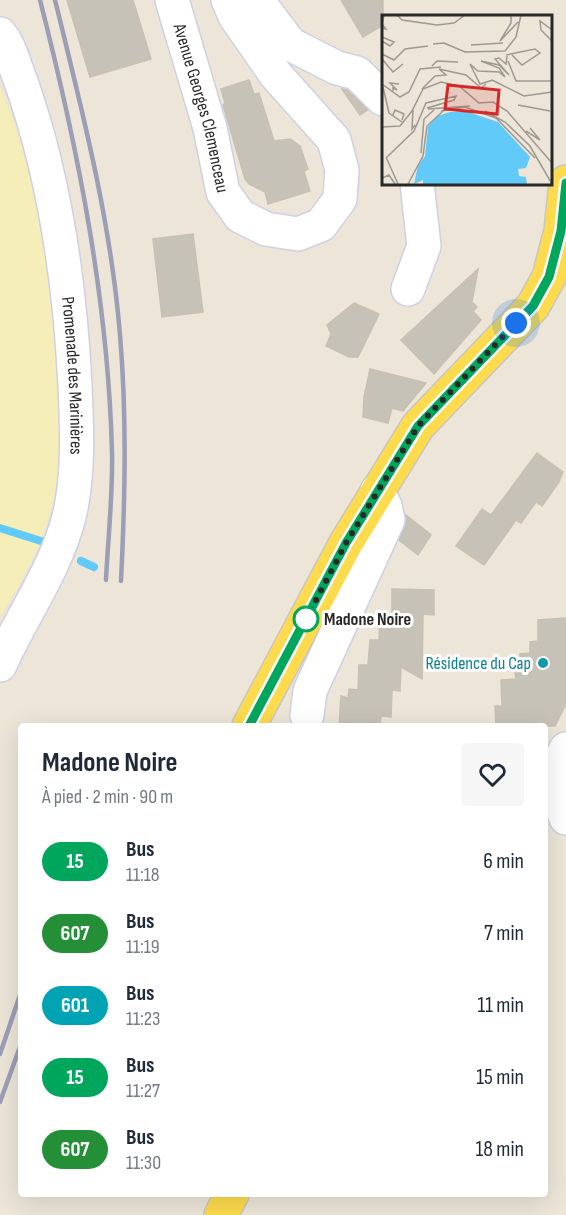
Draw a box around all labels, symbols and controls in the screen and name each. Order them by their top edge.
inset map [382,15,551,184]
street label: Avenue Georges Clemenceau [169,20,233,194]
street label: Promenade des Marinières [58,296,87,455]
your location [501,308,531,338]
marker: Madone Noire [293,606,319,632]
place label: Madone Noire [324,609,411,630]
place label: Résidence du Cap [425,653,531,674]
marker: Résidence du Cap [536,656,550,670]
button: heart [461,743,524,806]
text: Madone Noire [42,746,178,779]
text: À pied · 2 min · 90 m [42,785,173,809]
text: Bus [126,836,155,863]
text: 6 min [483,848,524,875]
text: 15 [66,849,84,874]
text: 11:18 [126,863,160,887]
text: Bus [126,908,155,935]
text: 7 min [484,920,524,947]
text: 607 [60,921,90,946]
text: 11:19 [126,935,160,959]
text: Bus [126,980,155,1007]
text: 11 min [477,992,524,1019]
text: 601 [61,993,89,1018]
text: 11:23 [126,1007,160,1031]
text: Bus [126,1052,155,1079]
text: 15 min [476,1064,524,1091]
text: 15 [66,1065,84,1090]
text: 11:27 [126,1079,160,1103]
text: Bus [126,1124,155,1151]
text: 18 min [476,1136,524,1163]
text: 607 [60,1137,90,1162]
text: 11:30 [126,1151,161,1175]

